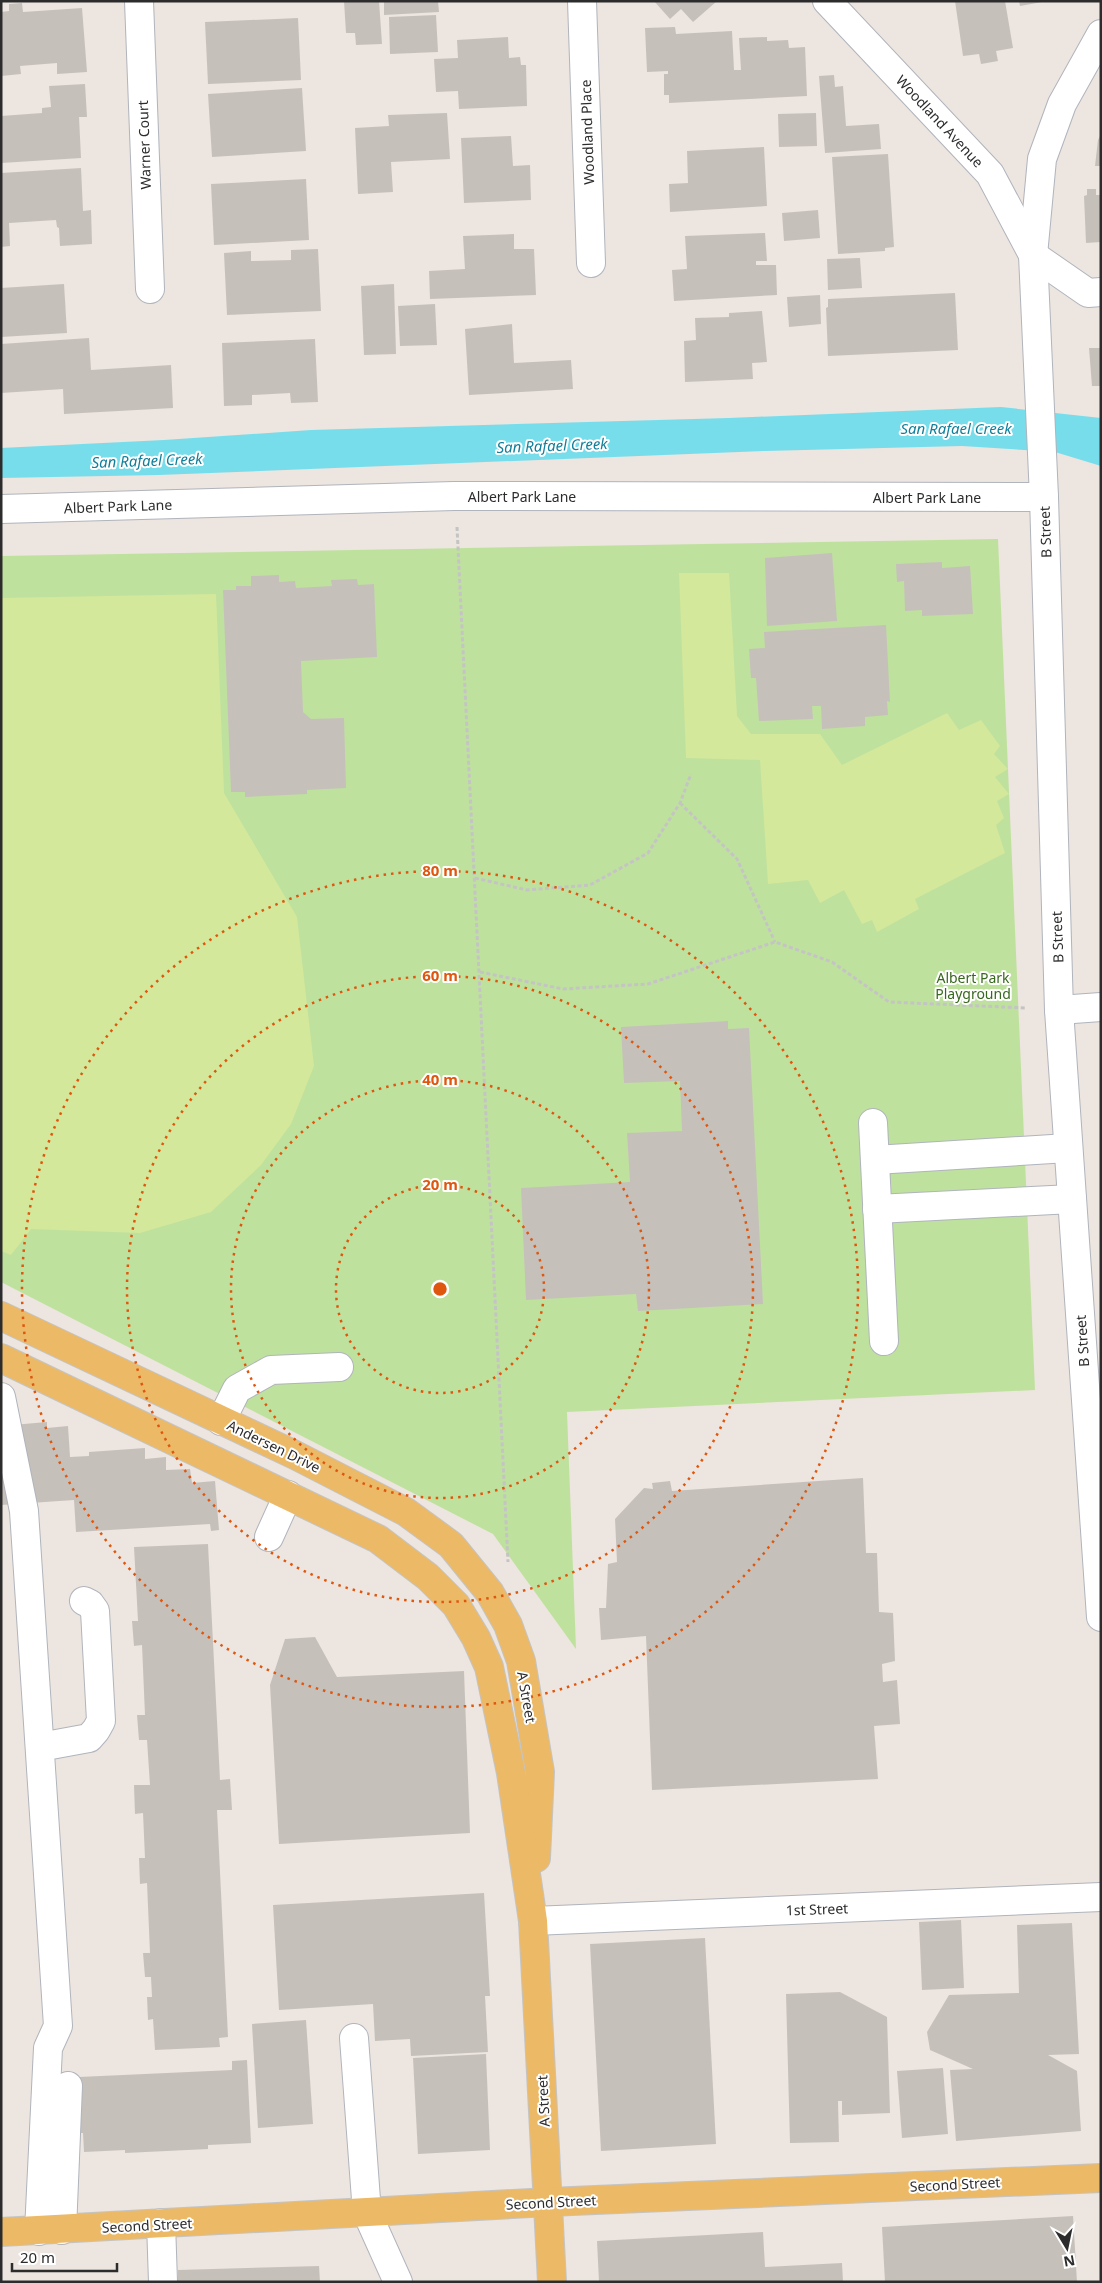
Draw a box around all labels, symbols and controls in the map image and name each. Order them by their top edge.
street label: Woodland Avenue [892,71,988,171]
street label: Woodland Place [576,79,598,185]
street label: Warner Court [133,100,155,190]
water label: San Rafael Creek [900,418,1012,438]
water label: San Rafael Creek [496,433,608,457]
water label: San Rafael Creek [91,448,203,472]
street label: Albert Park Lane [468,487,576,506]
street label: Albert Park Lane [873,488,981,507]
street label: Albert Park Lane [63,495,173,517]
street label: B Street [1035,506,1055,558]
text: 80 m [422,860,458,880]
street label: B Street [1047,911,1067,963]
text: 60 m [422,965,458,985]
park label: Albert Park Playground [935,968,1011,1003]
text: 40 m [422,1069,458,1089]
text: 20 m [422,1174,458,1194]
centre of rings [431,1280,449,1298]
street label: B Street [1071,1314,1093,1368]
street label: Andersen Drive [224,1415,324,1477]
street label: A Street [513,1670,541,1724]
street label: 1st Street [785,1898,849,1920]
street label: A Street [532,2075,554,2127]
street label: Second Street [909,2172,1001,2196]
street label: Second Street [505,2190,597,2214]
street label: Second Street [101,2213,193,2237]
north arrow [1042,2223,1092,2273]
scale bar [12,2240,118,2272]
text: 20 m [20,2247,55,2267]
text: N [1062,2251,1077,2272]

